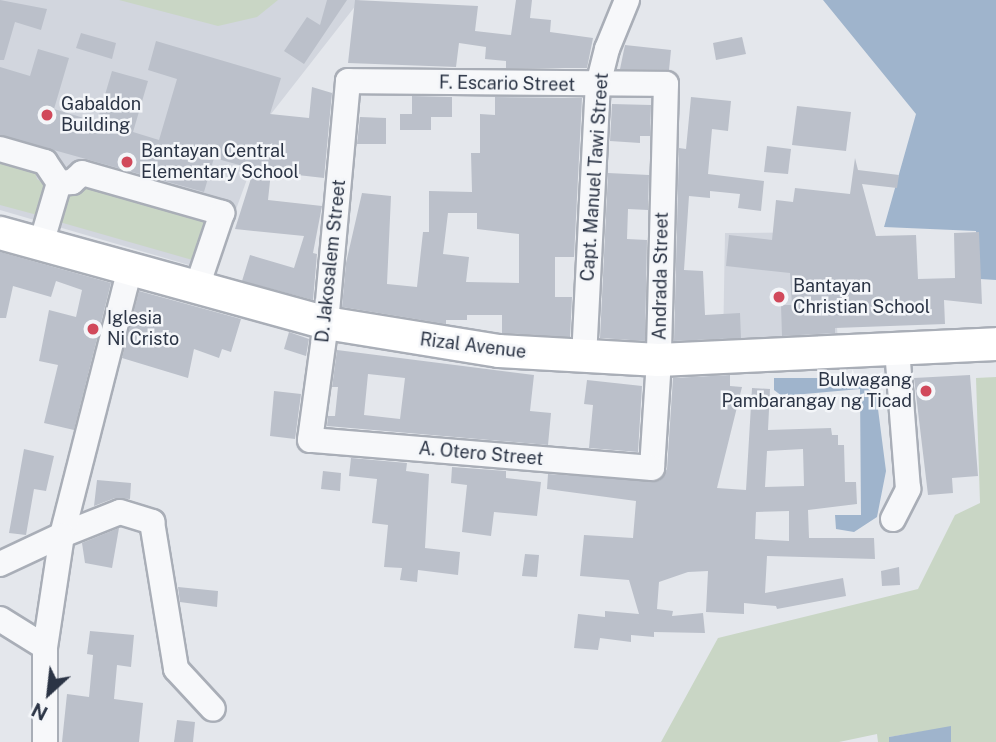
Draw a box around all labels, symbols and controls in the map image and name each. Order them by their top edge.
street label: F. Escario Street [439,72,575,96]
street label: Capt. Manuel Tawi Street [577,72,613,282]
place label: Gabaldon Building [61,94,141,136]
marker: Gabaldon Building [39,107,55,123]
place label: Bantayan Central Elementary School [141,141,299,184]
marker: Bantayan Central Elementary School [119,154,135,170]
street label: D. Jakosalem Street [312,178,350,344]
street label: Andrada Street [649,212,673,340]
place label: Bantayan Christian School [793,276,930,318]
marker: Bantayan Christian School [771,289,787,305]
place label: Iglesia Ni Cristo [107,308,179,350]
marker: Iglesia Ni Cristo [85,321,101,337]
street label: Rizal Avenue [419,329,527,363]
place label: Bulwagang Pambarangay ng Ticad [722,370,912,412]
marker: Bulwagang Pambarangay ng Ticad [918,383,934,399]
street label: A. Otero Street [418,438,544,470]
north arrow [14,658,84,728]
text: N [28,699,51,725]

